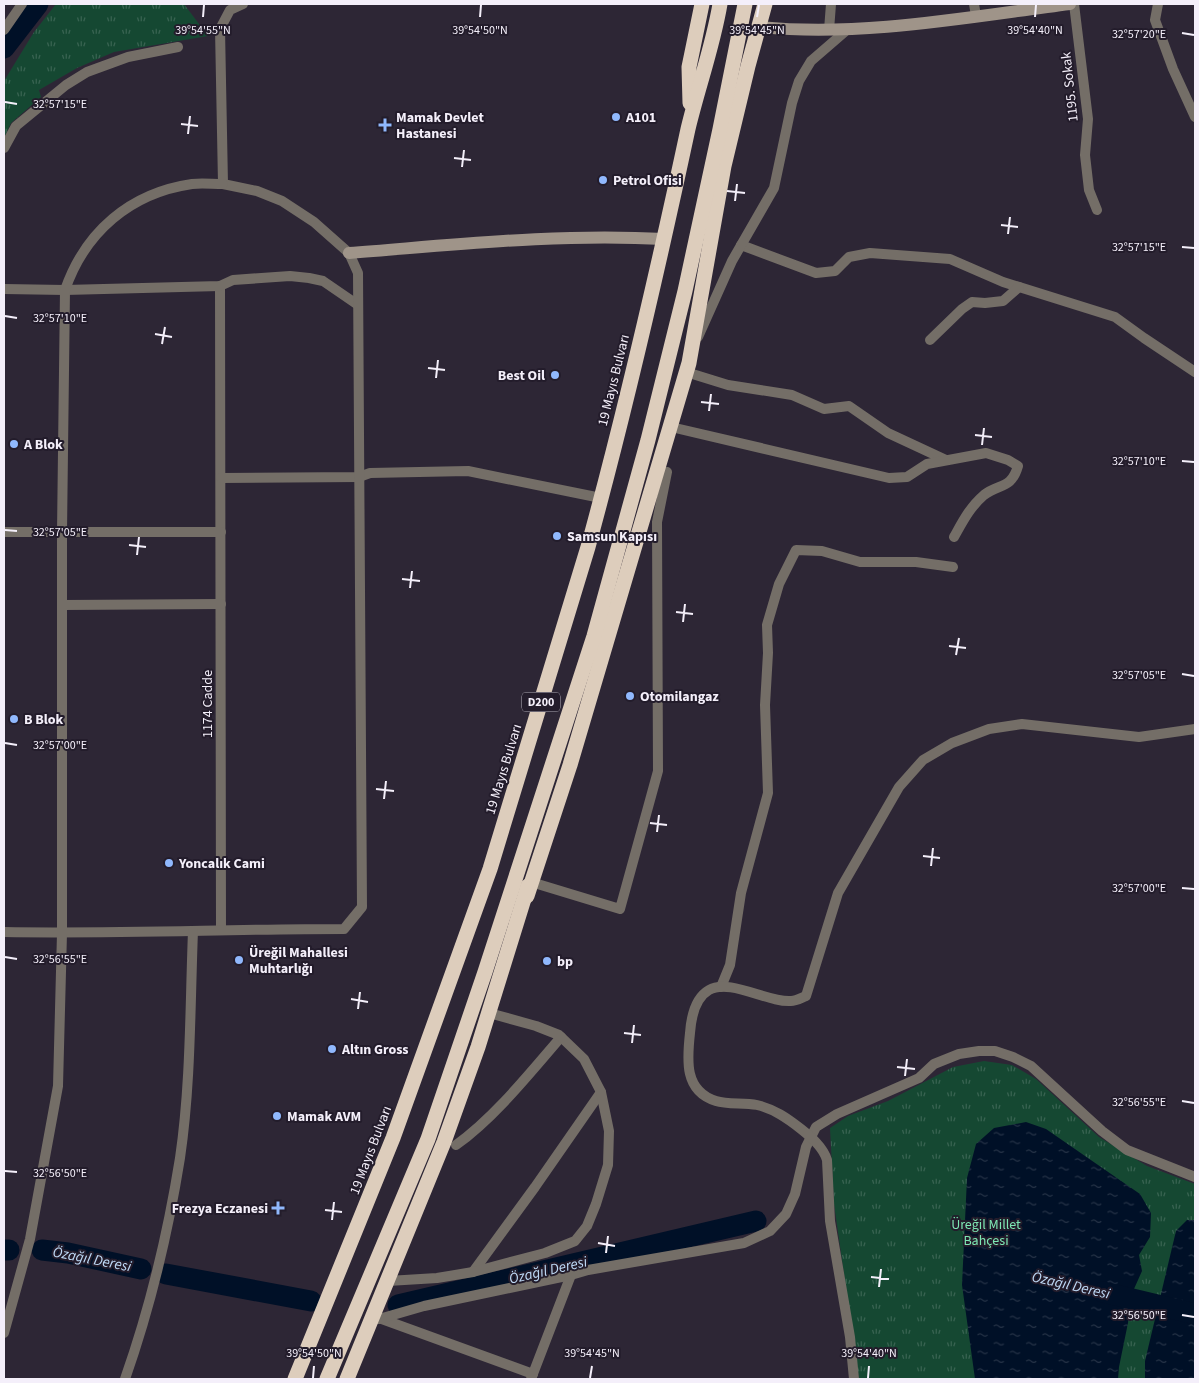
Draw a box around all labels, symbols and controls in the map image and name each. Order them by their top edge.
text: 39°54'55"N [175,22,231,39]
text: 39°54'50"N [452,22,508,39]
text: 39°54'45"N [729,22,785,39]
text: 39°54'40"N [1007,22,1063,39]
text: 32°57'20"E [1112,26,1166,43]
street label: 1195. Sokak [1056,51,1084,123]
text: 32°57'15"E [33,96,87,113]
place label: Mamak Devlet Hastanesi [396,108,484,144]
place label: A101 [625,108,656,128]
marker: A101 [610,111,622,123]
marker: Mamak Devlet Hastanesi [378,118,392,132]
place label: Petrol Ofisi [613,171,682,191]
marker: Petrol Ofisi [597,174,609,186]
text: 32°57'15"E [1112,239,1166,256]
text: 32°57'10"E [33,310,87,327]
street label: 19 Mayıs Bulvarı [593,332,635,428]
place label: Best Oil [498,366,545,386]
marker: Best Oil [549,369,561,381]
place label: A Blok [23,435,63,455]
marker: A Blok [8,438,20,450]
text: 32°57'10"E [1112,453,1166,470]
text: 32°57'05"E [33,524,87,541]
place label: Samsun Kapısı [567,527,657,547]
marker: Samsun Kapısı [551,530,563,542]
text: 32°57'05"E [1112,667,1166,684]
street label: 1174 Cadde [198,670,218,738]
place label: Otomilangaz [640,687,719,707]
marker: Otomilangaz [624,690,636,702]
road number: D200 [522,692,560,712]
place label: B Blok [24,710,64,730]
marker: B Blok [8,713,20,725]
street label: 19 Mayıs Bulvarı [481,722,527,817]
text: 32°57'00"E [33,737,87,754]
place label: Yoncalık Cami [178,854,265,874]
marker: Yoncalık Cami [163,857,175,869]
text: 32°57'00"E [1112,880,1166,897]
place label: Üreğil Mahallesi Muhtarlığı [249,943,348,979]
text: 32°56'55"E [33,951,87,968]
place label: bp [557,952,573,972]
marker: Üreğil Mahallesi Muhtarlığı [233,954,245,966]
marker: bp [541,955,553,967]
place label: Altın Gross [341,1040,409,1060]
marker: Altın Gross [326,1043,338,1055]
text: 32°56'55"E [1112,1094,1166,1111]
street label: 19 Mayıs Bulvarı [345,1103,397,1198]
place label: Mamak AVM [287,1107,361,1127]
marker: Mamak AVM [271,1110,283,1122]
text: 32°56'50"E [33,1165,87,1182]
place label: Frezya Eczanesi [172,1199,268,1219]
marker: Frezya Eczanesi [272,1202,284,1214]
park label: Üreğil Millet Bahçesi [951,1215,1021,1251]
water label: Özağıl Deresi [51,1242,133,1277]
water label: Özağıl Deresi [507,1251,590,1290]
water label: Özağıl Deresi [1030,1266,1112,1305]
text: 32°56'50"E [1112,1307,1166,1324]
text: 39°54'50"N [286,1345,342,1362]
text: 39°54'45"N [564,1345,620,1362]
text: 39°54'40"N [841,1345,897,1362]

